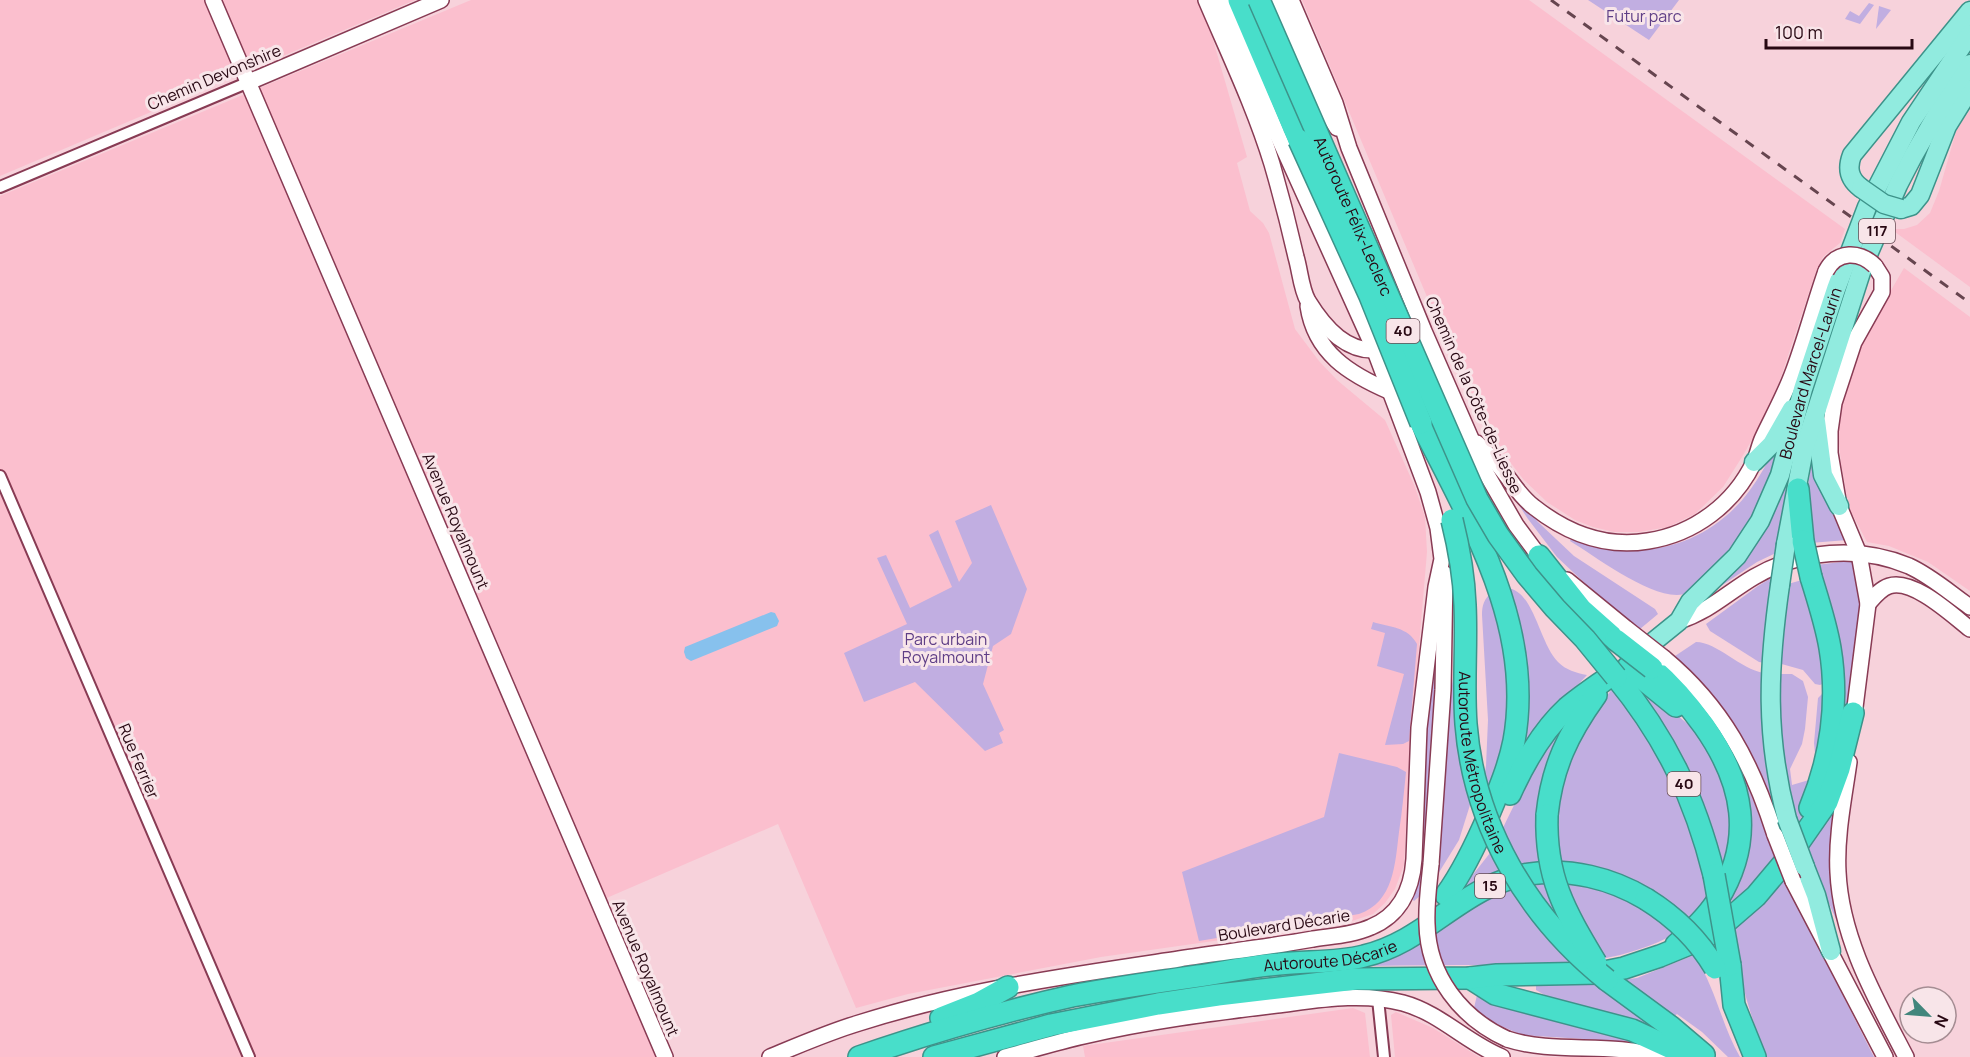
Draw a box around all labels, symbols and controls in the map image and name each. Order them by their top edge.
park label: Futur parc [1606,5,1682,27]
scale bar [1766,12,1912,50]
text: 100 m [1775,20,1823,44]
street label: Chemin Devonshire [144,39,284,115]
street label: Autoroute Félix-Leclerc [1309,133,1398,300]
road number: 117 [1859,219,1895,243]
street label: Boulevard Marcel-Laurin [1774,284,1847,461]
street label: Chemin de la Côte-de-Liesse [1420,293,1528,497]
road number: 40 [1386,319,1420,343]
street label: Avenue Royalmount [417,449,495,593]
park label: Parc urbain Royalmount [902,628,990,668]
street label: Autoroute Métropolitaine [1454,671,1512,857]
street label: Rue Ferrier [113,720,165,802]
road number: 40 [1668,772,1700,796]
road number: 15 [1475,874,1505,898]
street label: Avenue Royalmount [607,896,685,1040]
street label: Boulevard Décarie [1217,904,1351,946]
street label: Autoroute Décarie [1262,935,1400,976]
north arrow [1898,985,1958,1045]
text: N [1929,1011,1954,1031]

